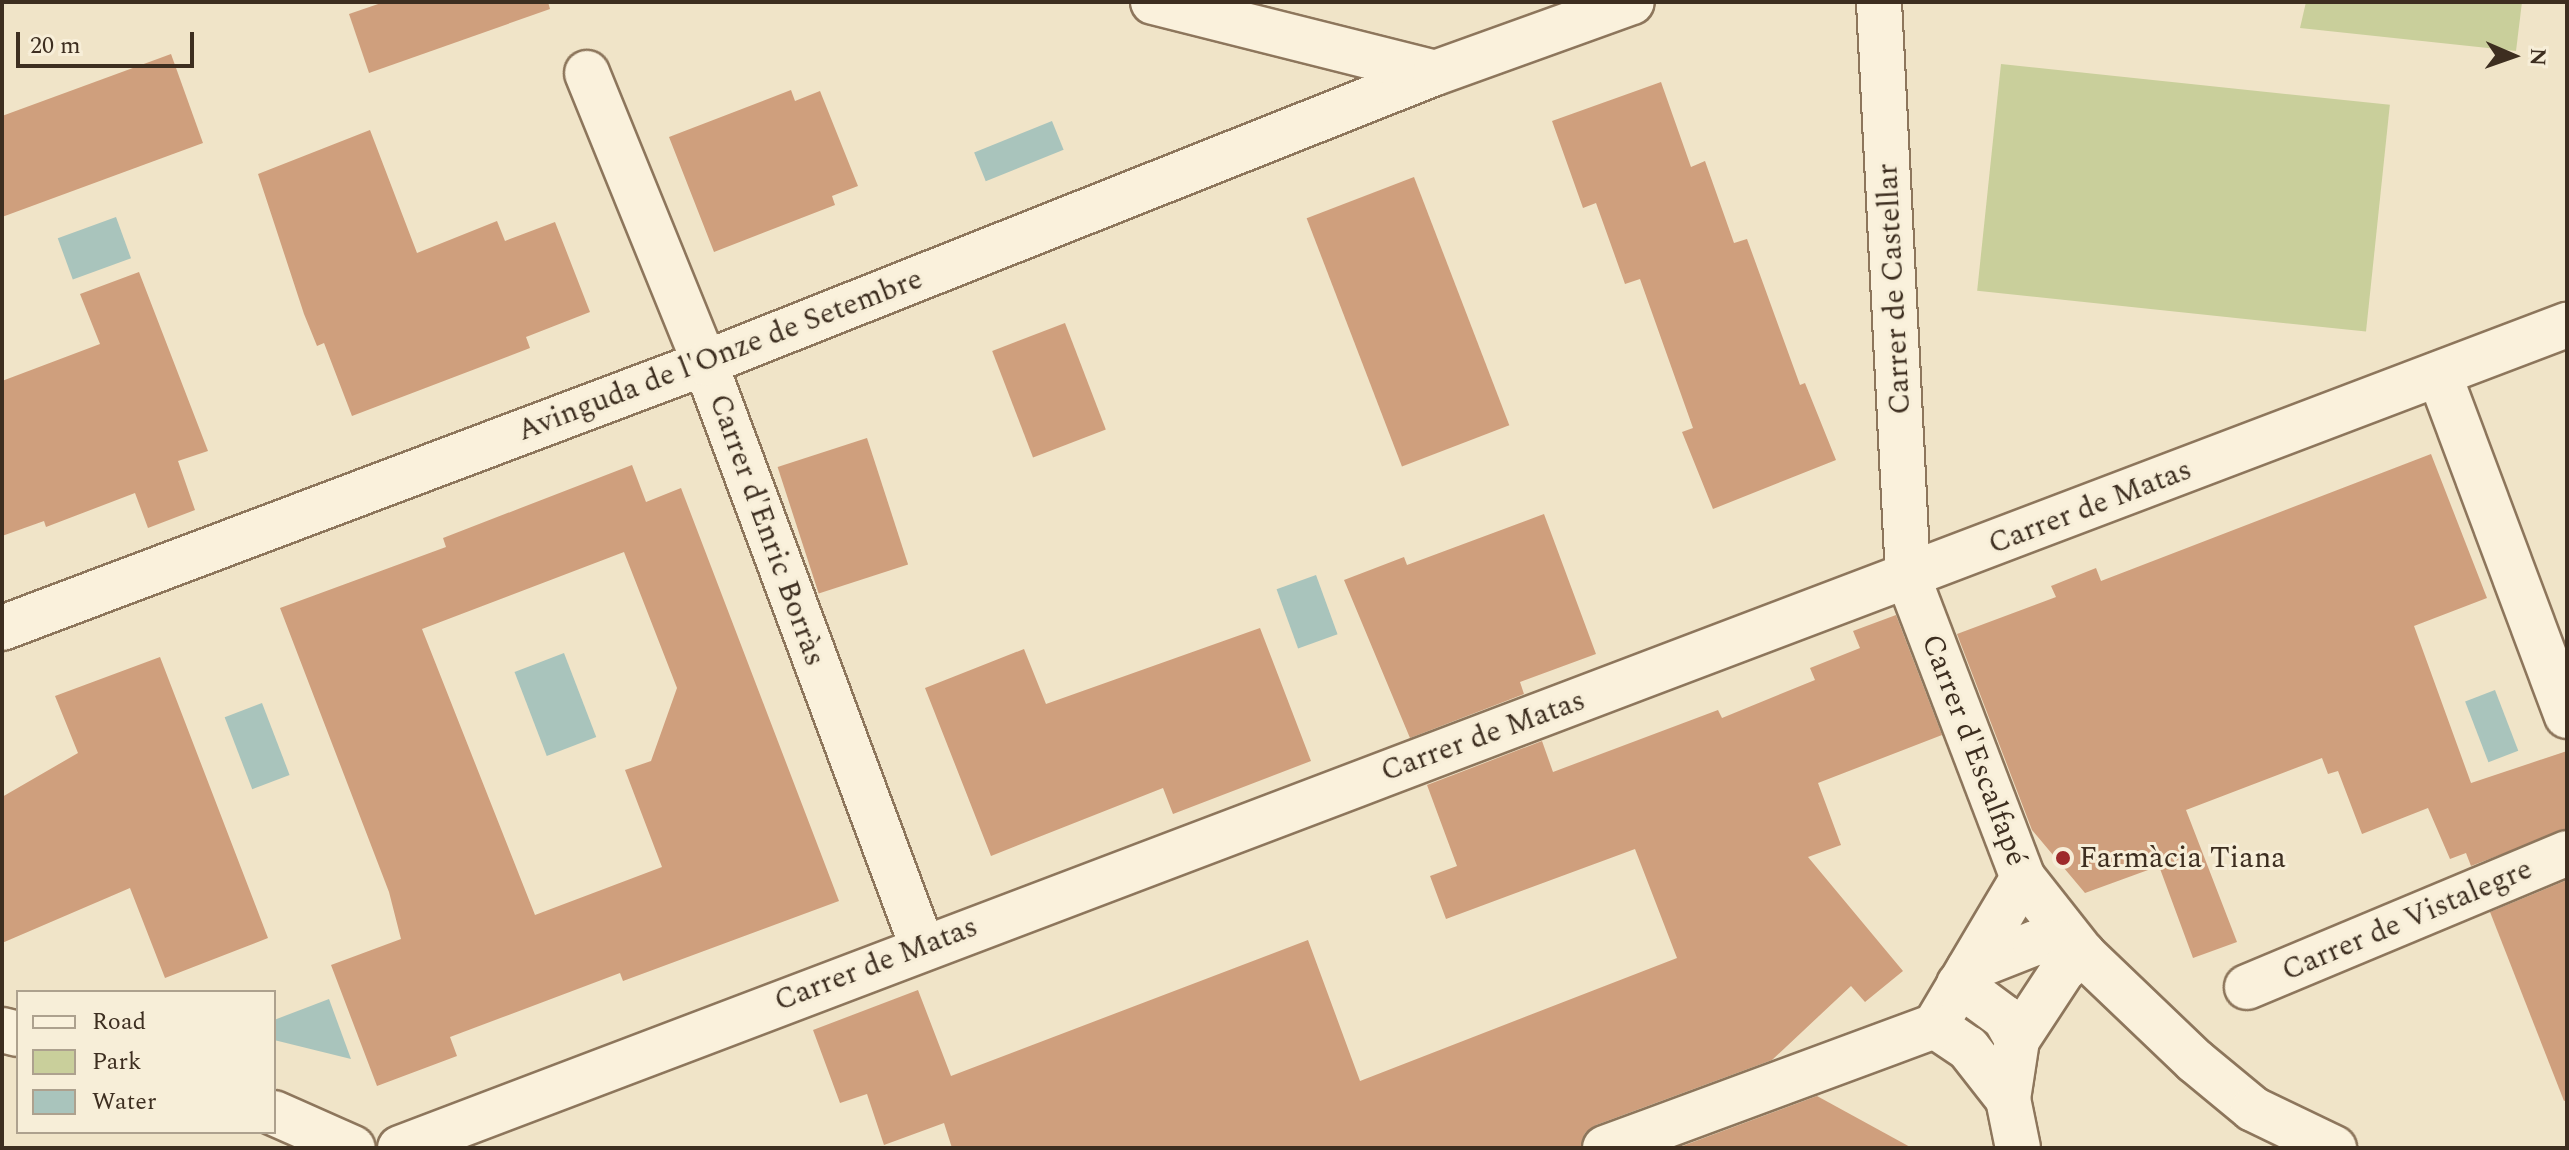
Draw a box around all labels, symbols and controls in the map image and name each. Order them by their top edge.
scale bar [20,16,198,66]
north arrow [2473,16,2553,96]
text: 20 m [30,28,81,64]
text: N [2521,47,2554,66]
street label: Carrer de Castellar [1869,163,1919,415]
street label: Avinguda de l'Onze de Setembre [512,261,928,449]
street label: Carrer d'Enric Borràs [701,389,833,671]
street label: Carrer de Matas [1983,452,2197,562]
street label: Carrer d'Escalfapé [1913,629,2035,871]
street label: Carrer de Matas [1376,682,1590,790]
place label: Farmàcia Tiana [2079,840,2286,876]
marker: Farmàcia Tiana [2054,849,2072,867]
street label: Carrer de Vistalegre [2277,851,2537,989]
street label: Carrer de Matas [769,909,983,1019]
legend [16,990,276,1134]
text: Road [92,1004,146,1040]
text: Park [92,1044,142,1080]
text: Water [92,1084,156,1120]

